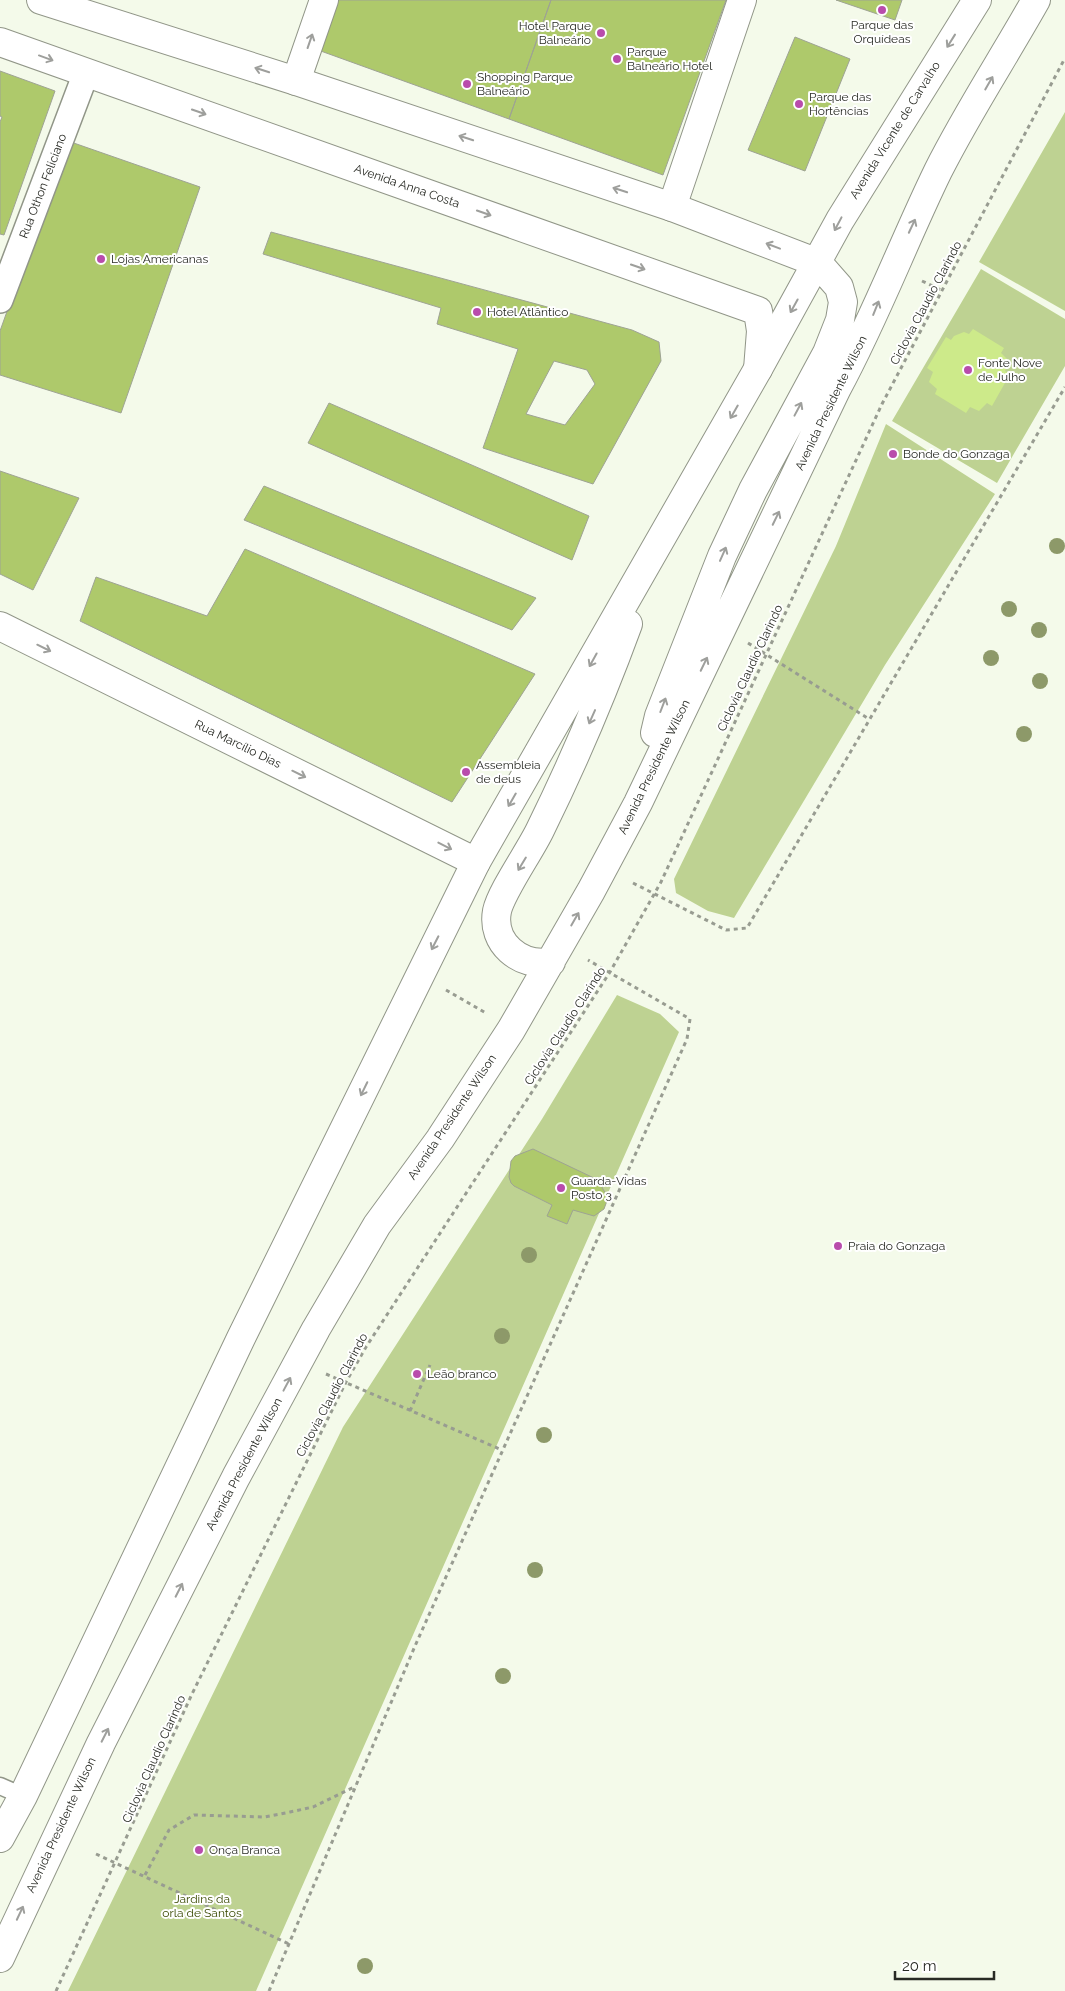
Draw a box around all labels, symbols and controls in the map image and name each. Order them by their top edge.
marker: Parque das Orquídeas [876,4,888,16]
place label: Parque das Orquídeas [851,18,913,46]
place label: Hotel Parque Balneário [519,19,591,47]
marker: Hotel Parque Balneário [595,27,607,39]
one-way arrow [306,33,315,49]
one-way arrow [946,34,956,48]
place label: Parque Balneário Hotel [627,45,713,73]
marker: Parque Balneário Hotel [611,53,623,65]
one-way arrow [38,54,53,63]
street label: Avenida Vicente de Carvalho [847,59,943,201]
one-way arrow [254,65,270,75]
place label: Shopping Parque Balneário [477,70,573,98]
one-way arrow [984,76,994,90]
marker: Shopping Parque Balneário [461,78,473,90]
place label: Parque das Hortências [809,90,872,118]
marker: Parque das Hortências [793,98,805,110]
one-way arrow [191,108,207,118]
street label: Rua Othon Feliciano [17,132,69,240]
one-way arrow [459,133,474,142]
street label: Avenida Anna Costa [352,161,462,211]
one-way arrow [612,184,628,194]
one-way arrow [476,209,492,218]
one-way arrow [833,216,842,231]
one-way arrow [908,219,917,234]
street label: Ciclovia Claudio Clarindo [887,239,965,367]
one-way arrow [765,241,781,250]
place label: Lojas Americanas [111,252,208,266]
marker: Lojas Americanas [95,253,107,265]
one-way arrow [629,263,645,272]
one-way arrow [788,298,798,312]
one-way arrow [871,301,881,316]
place label: Hotel Atlântico [487,305,568,319]
marker: Hotel Atlântico [471,306,483,318]
street label: Avenida Presidente Wilson [792,333,870,473]
place label: Fonte Nove de Julho [978,356,1042,384]
marker: Fonte Nove de Julho [962,364,974,376]
one-way arrow [793,403,803,417]
one-way arrow [729,404,739,419]
place label: Bonde do Gonzaga [903,447,1010,461]
marker: Bonde do Gonzaga [887,448,899,460]
one-way arrow [772,511,781,526]
one-way arrow [719,547,729,562]
street label: Ciclovia Claudio Clarindo [714,602,786,734]
one-way arrow [36,644,51,653]
one-way arrow [588,652,598,667]
one-way arrow [700,657,709,672]
street label: Avenida Presidente Wilson [615,697,693,837]
one-way arrow [659,698,669,713]
one-way arrow [587,709,597,724]
street label: Rua Marcílio Dias [193,717,284,771]
place label: Assembleia de deus [476,758,541,786]
marker: Assembleia de deus [460,766,472,778]
one-way arrow [291,770,306,779]
one-way arrow [507,793,517,808]
one-way arrow [437,842,452,851]
one-way arrow [517,856,527,870]
one-way arrow [570,913,580,927]
one-way arrow [430,936,440,951]
street label: Ciclovia Claudio Clarindo [522,964,608,1088]
street label: Avenida Presidente Wilson [405,1052,499,1182]
one-way arrow [359,1082,369,1097]
place label: Guarda-Vidas Posto 3 [571,1174,647,1202]
marker: Guarda-Vidas Posto 3 [555,1182,567,1194]
place label: Praia do Gonzaga [848,1239,945,1253]
marker: Praia do Gonzaga [832,1240,844,1252]
street label: Ciclovia Claudio Clarindo [293,1331,371,1459]
place label: Leão branco [427,1367,496,1381]
marker: Leão branco [411,1368,423,1380]
one-way arrow [282,1377,292,1392]
street label: Avenida Presidente Wilson [203,1395,285,1533]
one-way arrow [174,1583,184,1598]
street label: Ciclovia Claudio Clarindo [120,1693,188,1825]
one-way arrow [101,1728,110,1743]
street label: Avenida Presidente Wilson [23,1755,99,1895]
place label: Onça Branca [209,1843,280,1857]
marker: Onça Branca [193,1844,205,1856]
park label: Jardins da orla de Santos [162,1892,242,1920]
one-way arrow [16,1906,26,1921]
scale bar [895,1948,994,1980]
text: 20 m [902,1957,937,1975]

